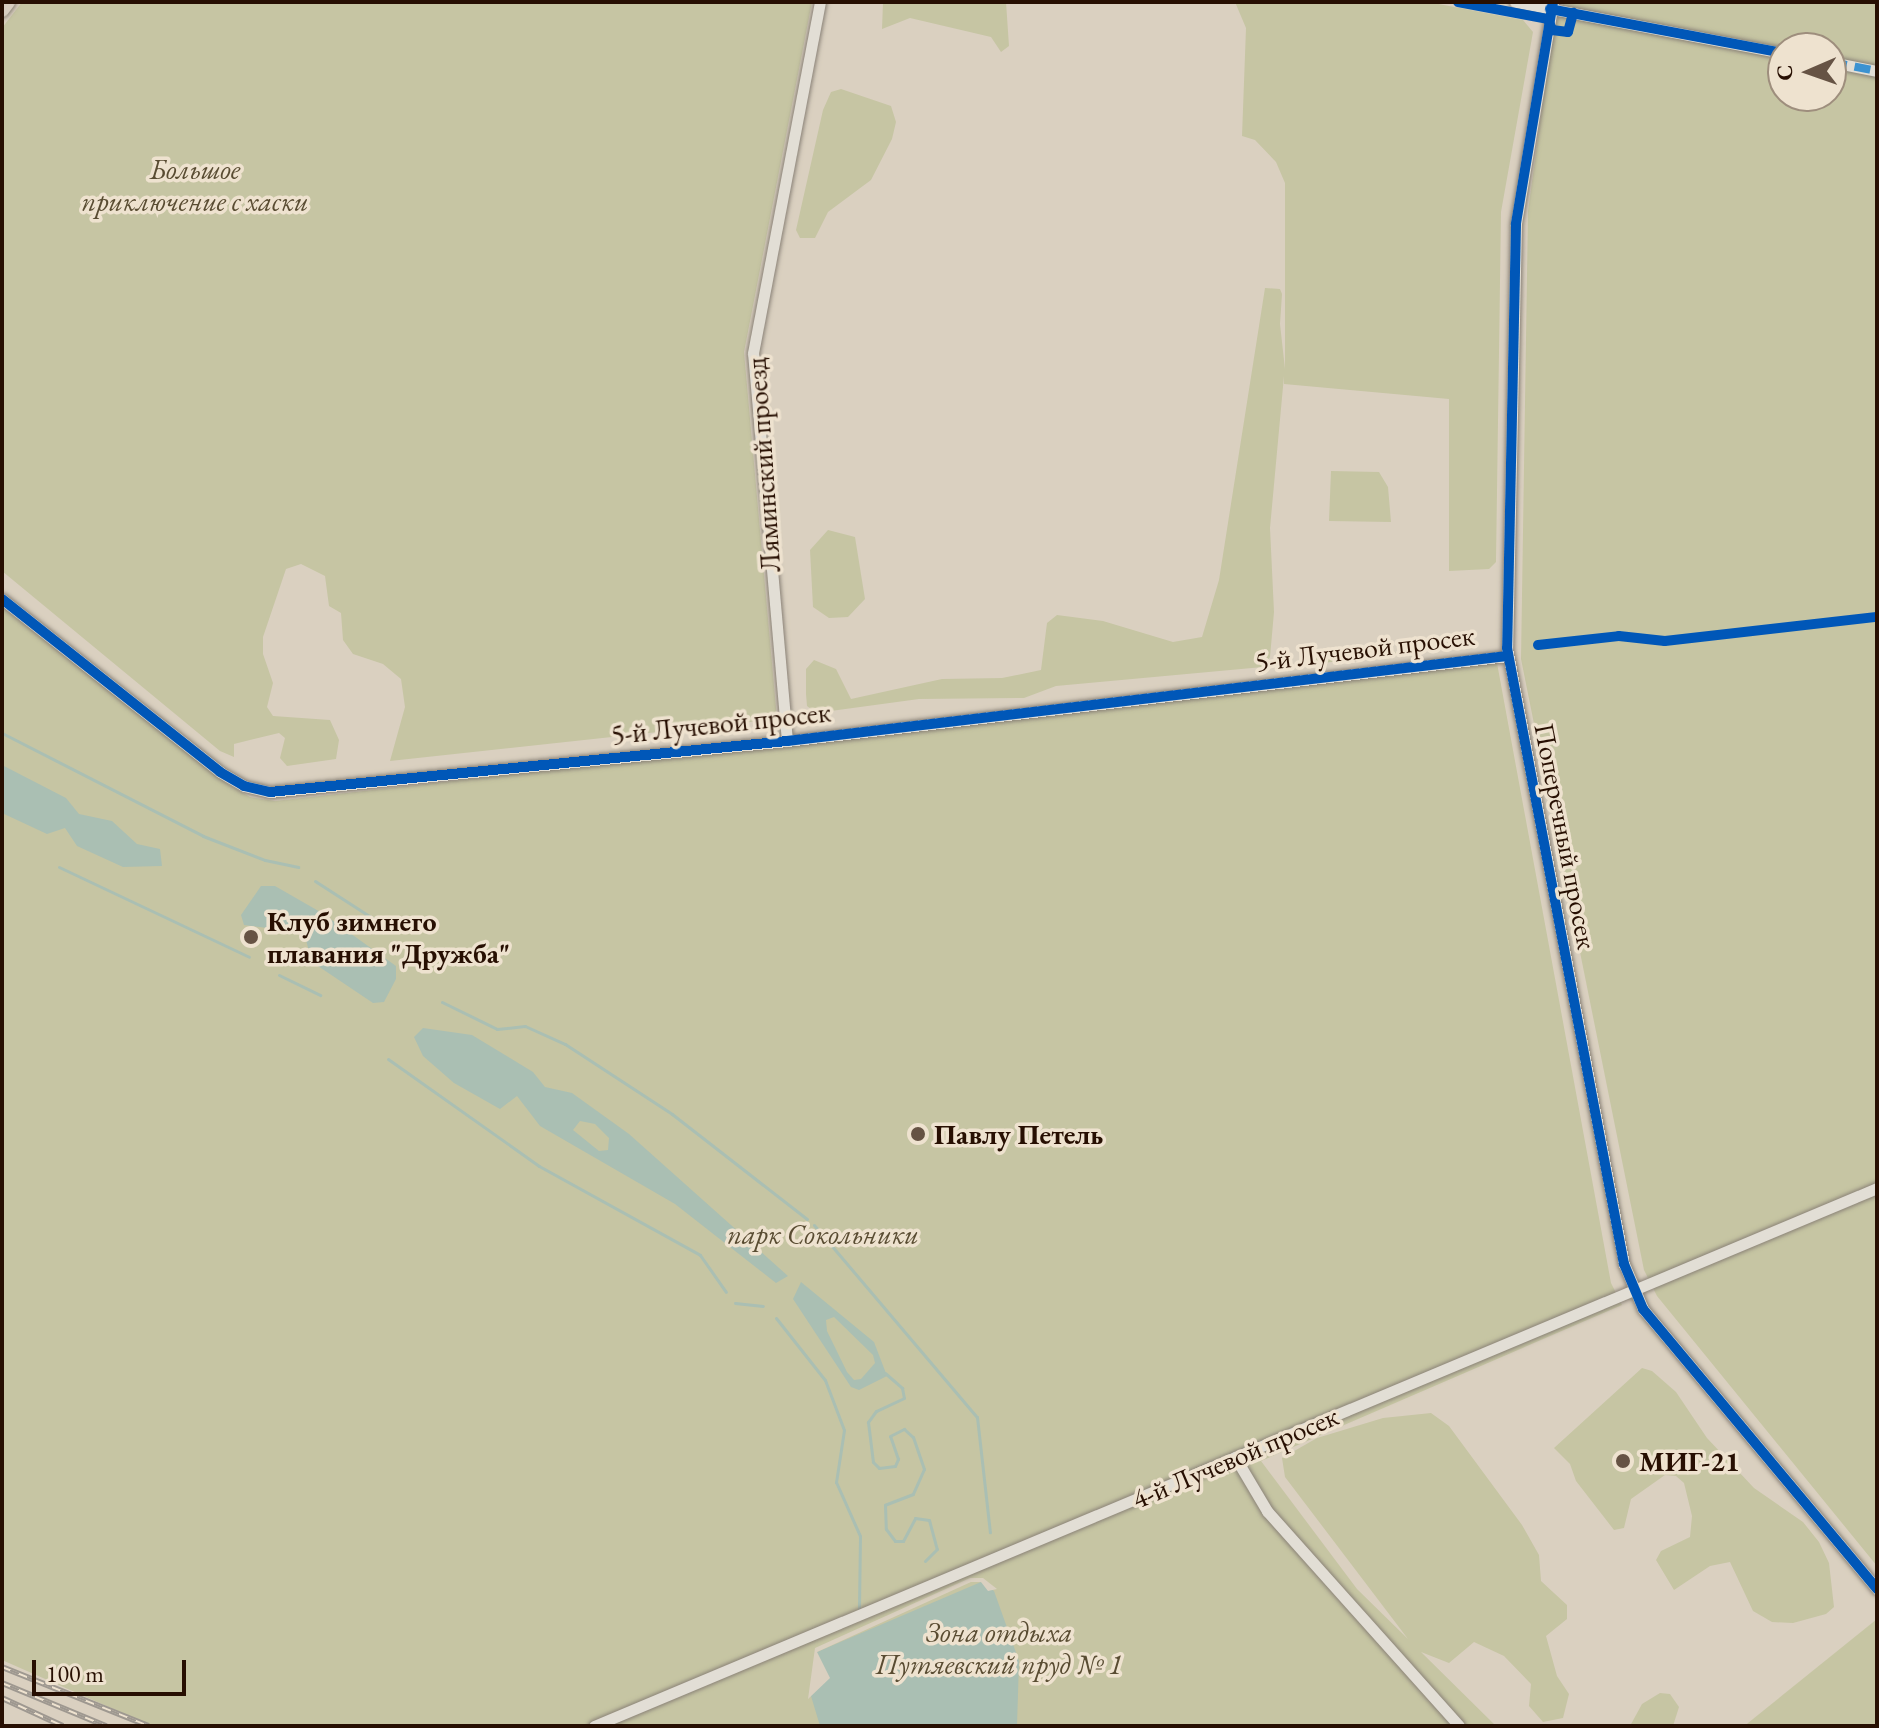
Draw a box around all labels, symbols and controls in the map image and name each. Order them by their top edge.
north arrow [1767,32,1847,112]
text: С [1770,64,1799,81]
park label: Большое приключение с хаски [82,152,308,218]
street label: Ляминский проезд [739,356,787,574]
street label: 5-й Лучевой просек [1253,618,1477,678]
street label: 5-й Лучевой просек [609,695,833,751]
street label: Поперечный просек [1528,720,1604,952]
place label: Клуб зимнего плавания "Дружба" [267,904,510,970]
marker: Клуб зимнего плавания "Дружба" [242,928,260,946]
place label: Павлу Петель [934,1117,1103,1151]
marker: Павлу Петель [909,1125,927,1143]
park label: парк Сокольники [727,1217,919,1251]
street label: 4-й Лучевой просек [1127,1398,1343,1516]
place label: МИГ-21 [1639,1444,1740,1478]
marker: МИГ-21 [1614,1452,1632,1470]
park label: Зона отдыха Путяевский пруд № 1 [876,1615,1122,1681]
scale bar [36,1644,190,1694]
text: 100 m [46,1658,104,1689]

